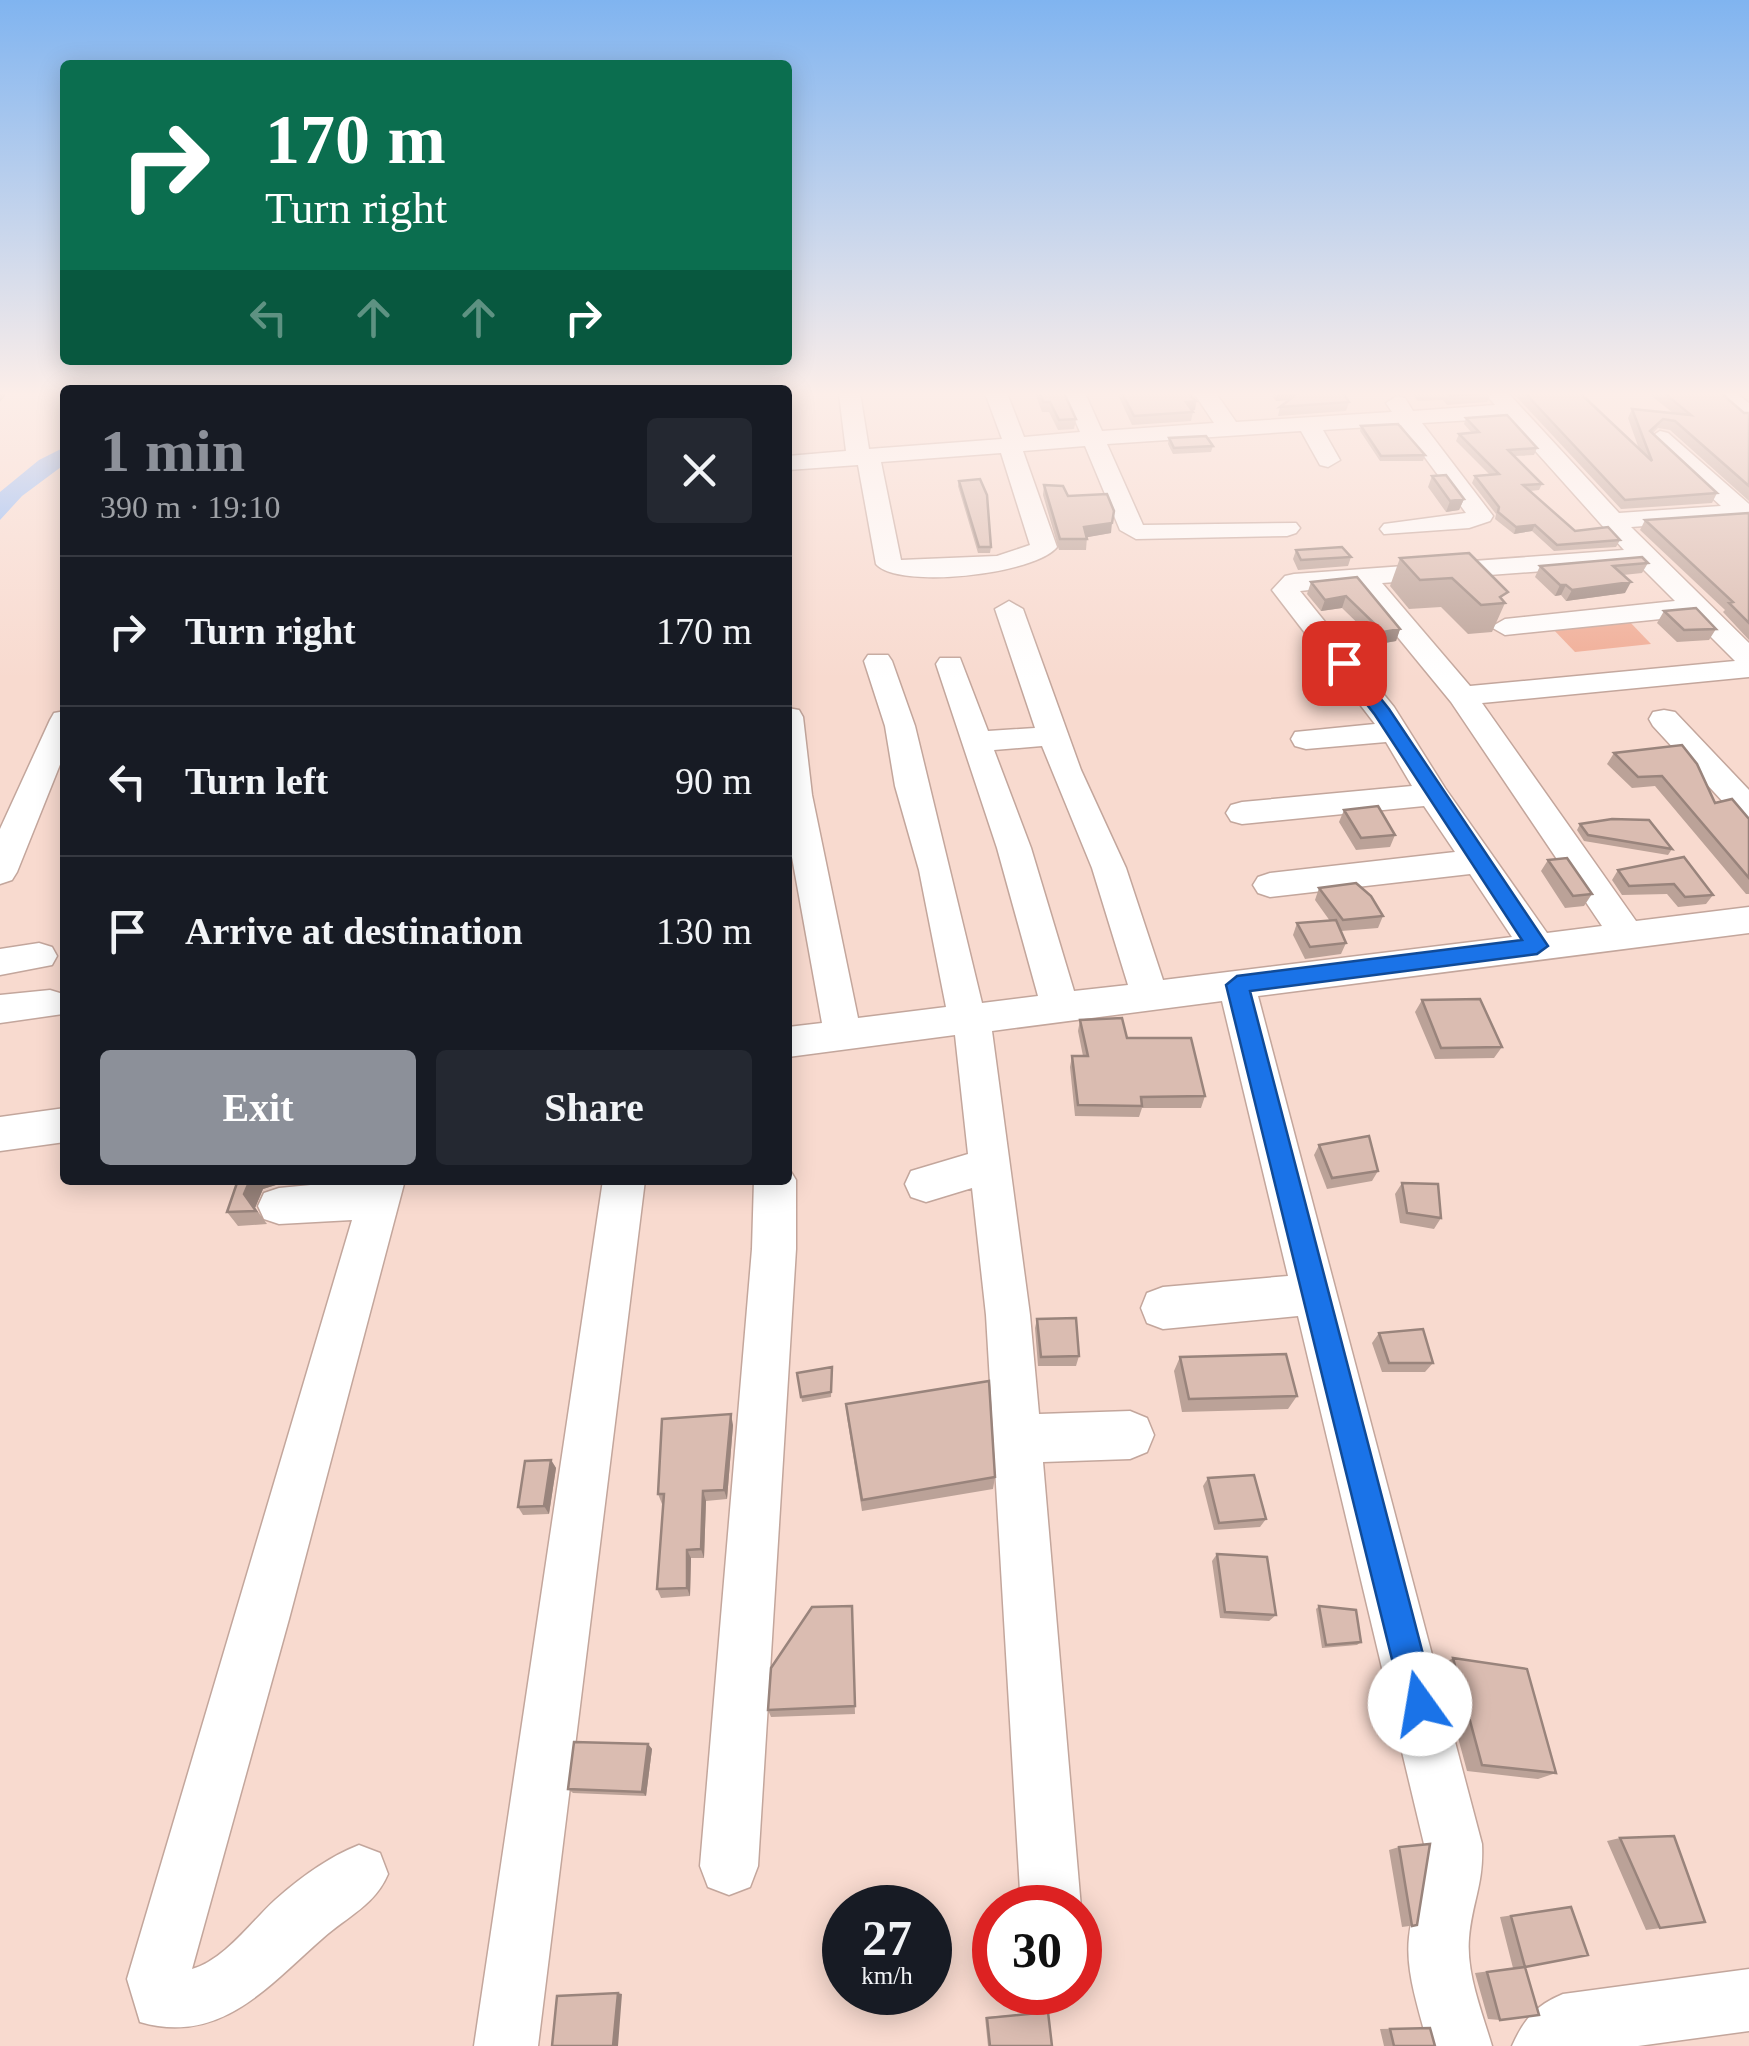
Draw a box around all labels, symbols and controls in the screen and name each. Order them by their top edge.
icon: right [100,100,230,230]
text: 170 m [265,101,446,178]
text: Turn right [265,183,447,233]
icon: left [241,290,296,345]
icon: ahead [346,290,401,345]
icon: ahead [451,290,506,345]
icon: right [556,290,611,345]
text: 1 min [100,418,245,484]
button: close [647,418,752,523]
text: 390 m · 19:10 [100,489,280,525]
icon: right [100,604,155,659]
text: Turn right [185,610,356,652]
text: 170 m [656,610,752,652]
pin [1302,621,1387,706]
icon: arrive [1317,636,1372,691]
icon: left [100,754,155,809]
text: Turn left [185,760,328,802]
text: 90 m [675,760,752,802]
icon: arrive [100,904,155,959]
text: Arrive at destination [185,910,523,952]
text: 130 m [656,910,752,952]
button: Exit [100,1050,416,1165]
button: Share [436,1050,752,1165]
position arrow [1368,1652,1472,1756]
speed limit sign: 30 [972,1885,1102,2015]
text: 27 [862,1910,912,1966]
text: km/h [861,1962,913,1989]

